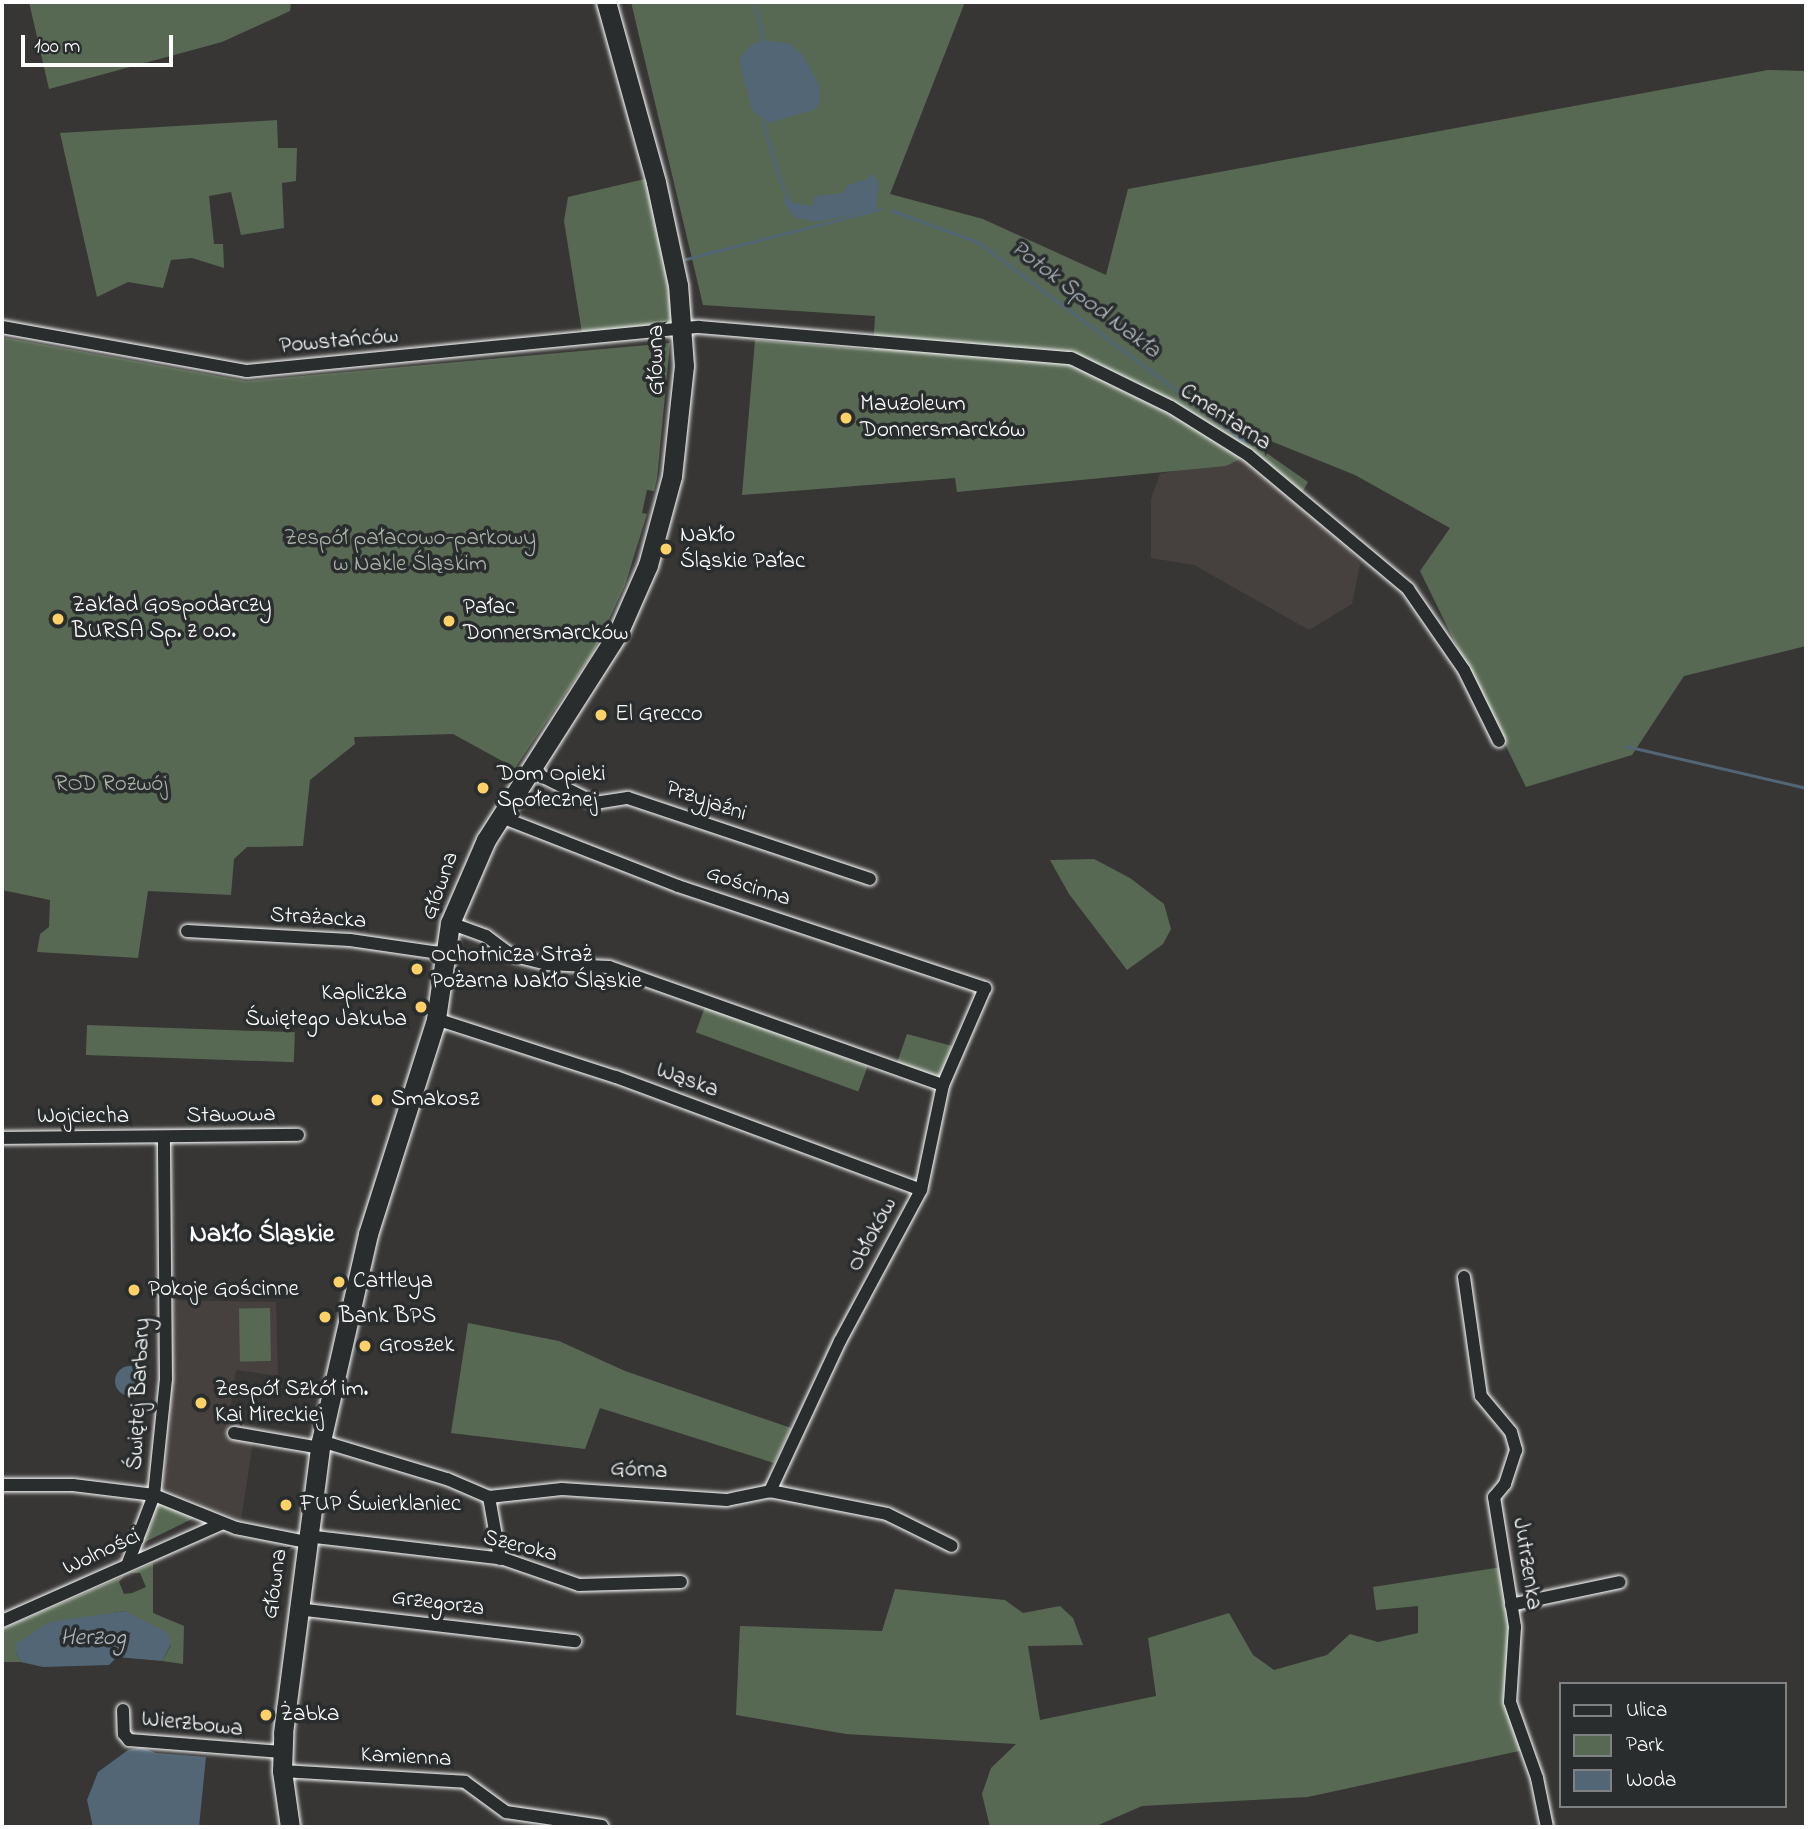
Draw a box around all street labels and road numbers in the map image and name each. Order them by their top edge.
street label: Powstańców [278,323,400,361]
street label: Główna [643,325,671,395]
street label: Cmentarna [1174,378,1276,458]
street label: Przyjaźni [662,775,750,829]
street label: Główna [416,848,466,924]
street label: Gościnna [702,860,794,914]
street label: Strażacka [269,902,367,936]
street label: Wąska [652,1057,722,1105]
street label: Stawowa [186,1101,276,1131]
street label: Wojciecha [37,1103,129,1131]
street label: Obłoków [842,1193,904,1277]
street label: Świętej Barbary [122,1317,158,1471]
street label: Górna [610,1456,668,1486]
street label: Jutrzenka [1505,1516,1547,1612]
street label: Wolności [59,1523,145,1583]
street label: Szeroka [480,1524,560,1570]
street label: Główna [257,1547,295,1621]
street label: Grzegorza [390,1585,486,1623]
street label: Wierzbowa [140,1706,244,1744]
street label: Kamienna [360,1742,452,1774]

